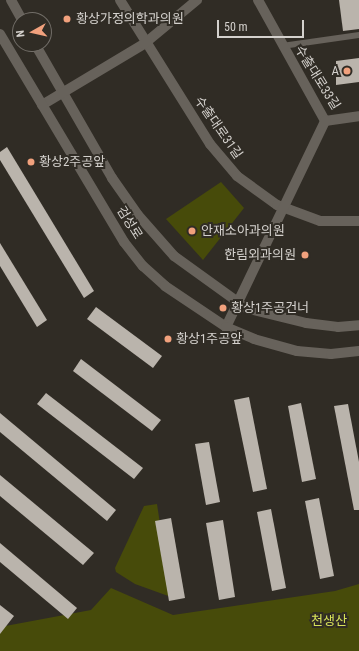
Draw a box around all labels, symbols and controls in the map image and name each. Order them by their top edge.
place label: 황상가정의학과의원 [76,11,184,27]
north arrow [12,12,52,52]
scale bar [219,12,306,38]
marker: 황상가정의학과의원 [61,13,73,25]
text: 50 m [224,20,248,34]
text: N [14,29,28,38]
street label: 수출대로33길 [291,43,343,113]
place label: A [332,63,339,79]
marker: A [342,66,352,76]
street label: 수출대로31길 [191,94,245,162]
place label: 황상2주공앞 [39,154,105,170]
marker: 황상2주공앞 [26,157,36,167]
street label: 검성로 [113,204,145,242]
place label: 안재소아과의원 [201,223,285,239]
marker: 안재소아과의원 [186,225,198,237]
place label: 한림외과의원 [224,247,296,263]
marker: 한림외과의원 [299,249,311,261]
place label: 황상1주공건너 [231,300,309,316]
marker: 황상1주공건너 [218,303,228,313]
place label: 황상1주공앞 [176,331,242,347]
marker: 황상1주공앞 [163,334,173,344]
park label: 천생산 [311,613,347,629]

